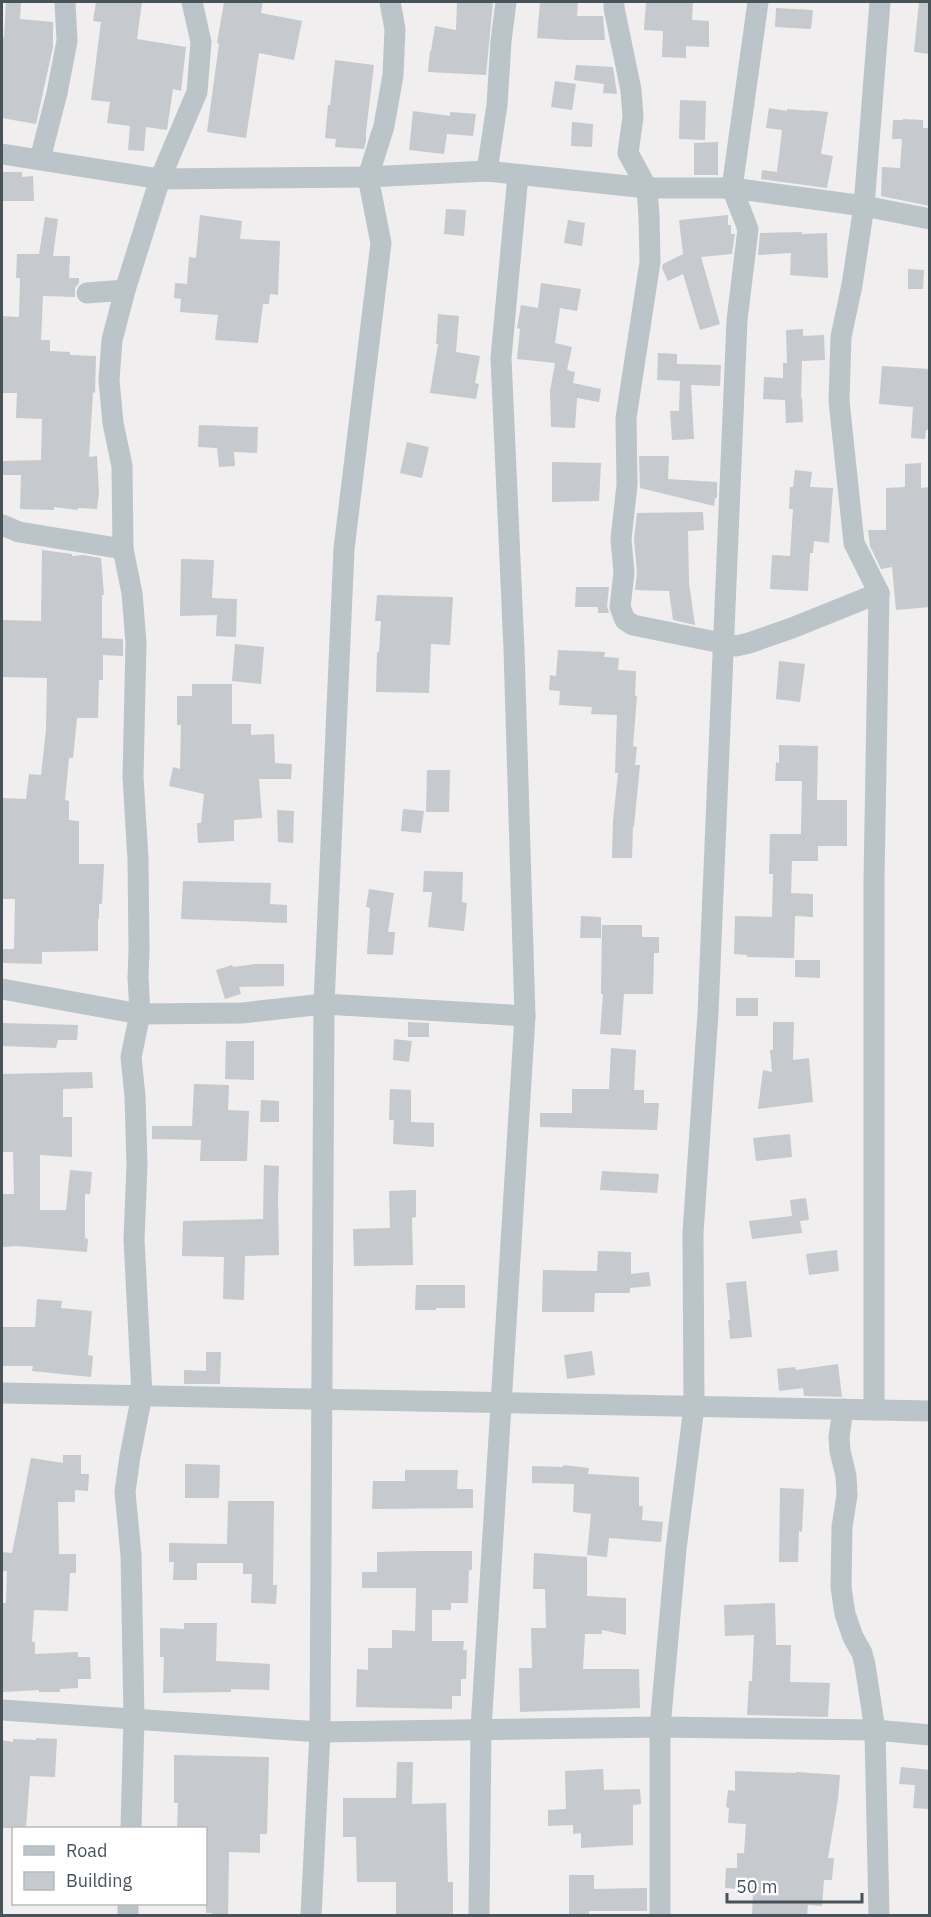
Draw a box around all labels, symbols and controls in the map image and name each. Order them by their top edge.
legend [12,1827,207,1905]
text: Road [66,1839,107,1862]
scale bar [727,1866,862,1904]
text: Building [66,1869,133,1892]
text: 50 m [736,1875,778,1898]

